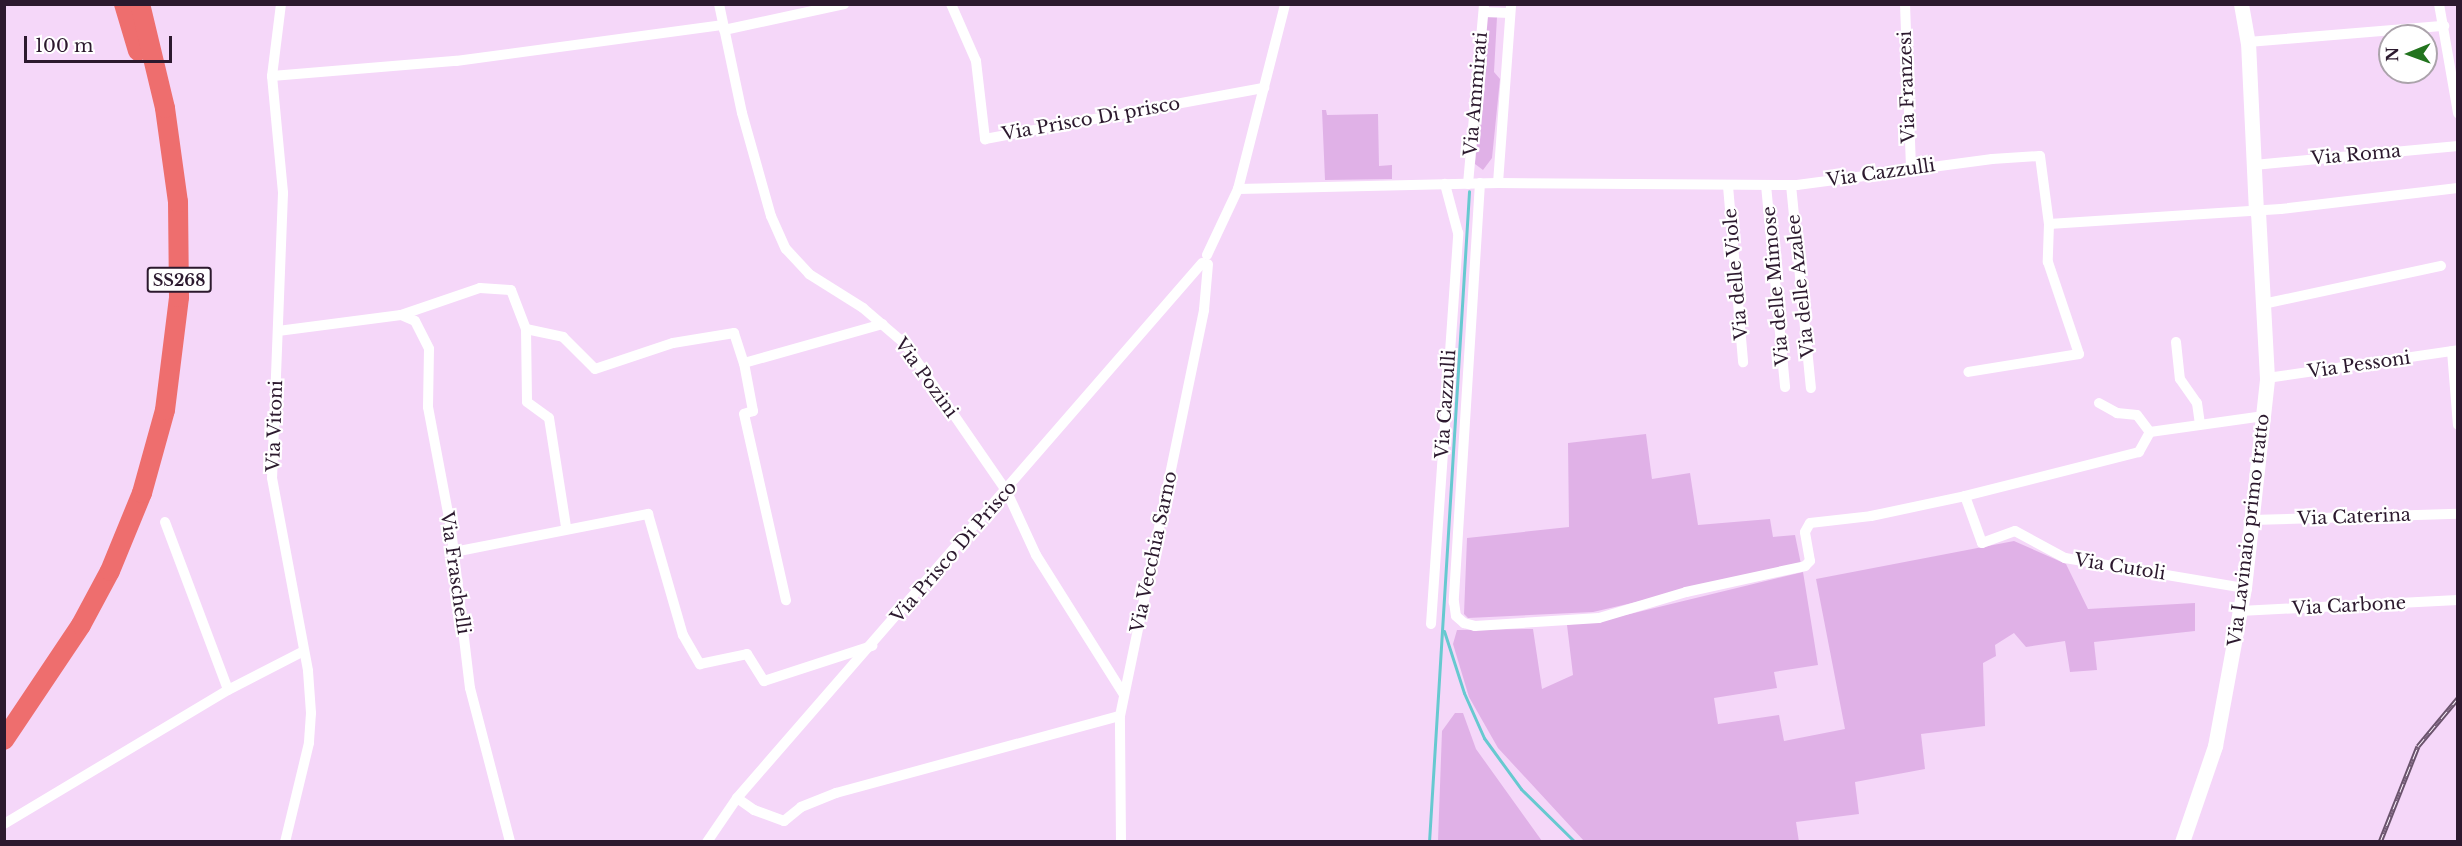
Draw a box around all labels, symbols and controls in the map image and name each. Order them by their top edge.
scale bar [27,24,176,62]
north arrow [2378,24,2438,84]
street label: Via Franzesi [1894,30,1920,144]
street label: Via Ammirati [1460,31,1492,157]
text: 100 m [35,35,93,57]
text: N [2382,47,2402,62]
street label: Via Prisco Di prisco [1000,93,1182,145]
street label: Via Roma [2310,140,2402,170]
street label: Via Cazzulli [1825,155,1937,191]
street label: Via delle Mimose [1758,205,1794,367]
street label: Via delle Viole [1719,207,1753,341]
street label: Via delle Azalee [1783,213,1819,359]
road number: SS268 [146,267,212,293]
street label: Via Pozini [890,334,962,422]
street label: Via Pessoni [2306,347,2412,383]
street label: Via Cazzulli [1431,349,1461,459]
street label: Via Vitoni [263,379,287,473]
street label: Via Lavinaio primo tratto [2224,412,2274,648]
street label: Via Vecchia Sarno [1126,469,1182,635]
street label: Via Prisco Di Prisco [886,477,1022,627]
street label: Via Caterina [2297,504,2411,530]
street label: Via Fraschelli [436,510,474,636]
street label: Via Cutoli [2073,549,2167,585]
street label: Via Carbone [2291,592,2407,620]

